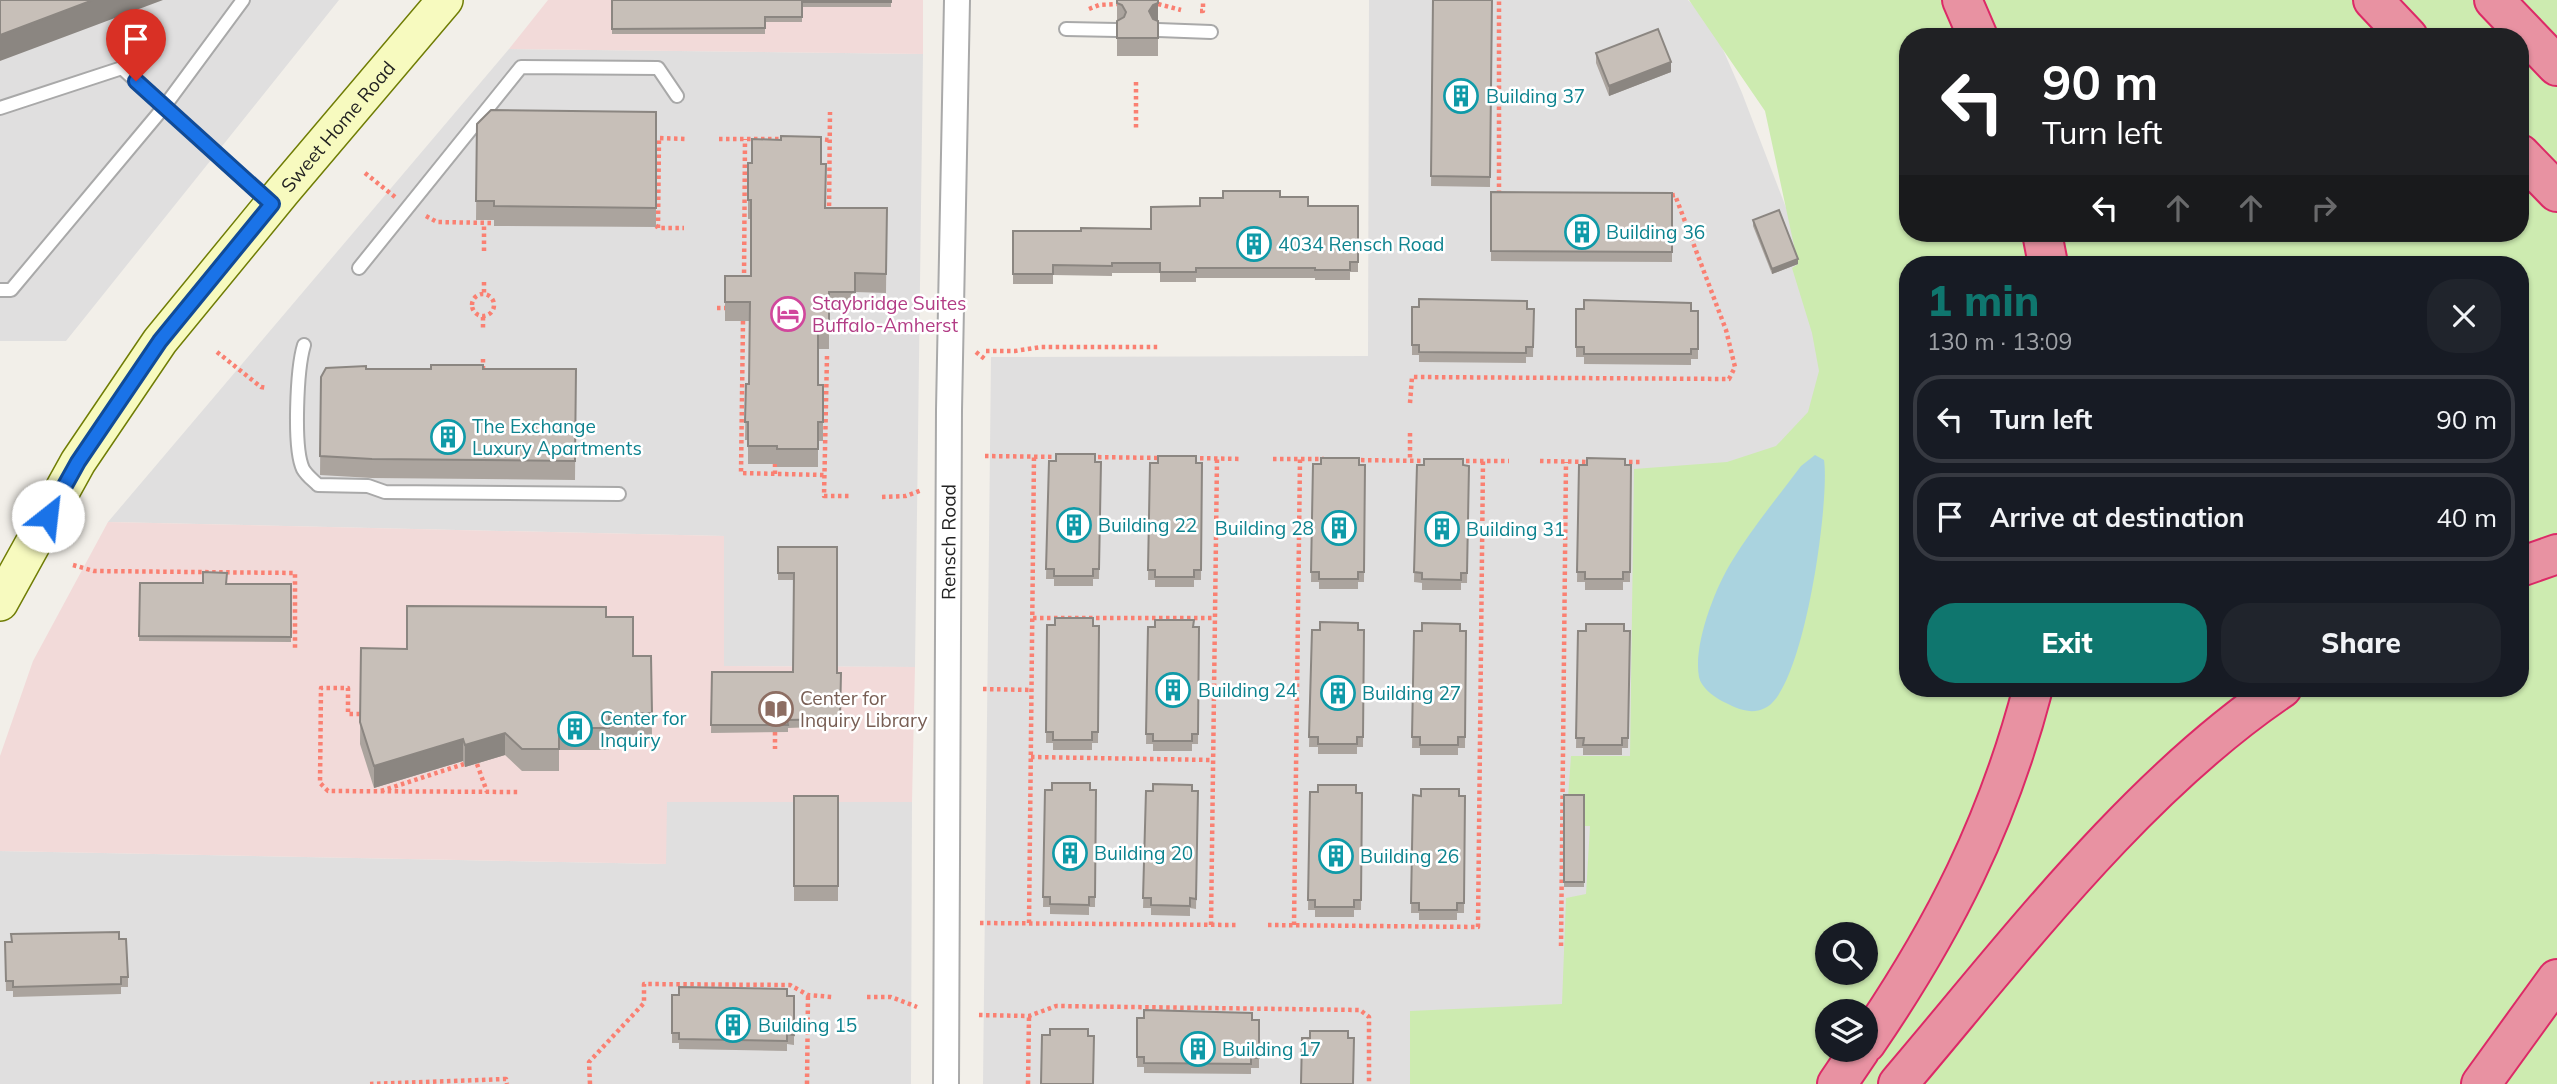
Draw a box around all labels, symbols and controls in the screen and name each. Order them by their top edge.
pin [106,9,166,81]
icon: arrive [117,20,155,58]
text: 90 m [2042,51,2158,112]
street label: Sweet Home Road [275,56,400,197]
icon: left [1927,56,2018,147]
building icon: Building 37 [1442,77,1480,115]
place label: Building 37 [1486,84,1585,108]
text: Turn left [2042,112,2162,152]
icon: left [2086,189,2124,227]
icon: ahead [2159,189,2197,227]
icon: ahead [2232,189,2270,227]
icon: right [2305,189,2343,227]
building icon: Building 36 [1563,213,1601,251]
place label: Building 36 [1606,220,1705,244]
building icon: 4034 Rensch Road [1235,225,1273,263]
place label: 4034 Rensch Road [1278,232,1444,256]
text: 1 min [1927,274,2040,327]
button: close [2427,279,2501,353]
place label: Staybridge Suites Buffalo-Amherst [812,291,966,337]
hotel icon: Staybridge Suites Buffalo-Amherst [769,295,807,333]
text: 130 m · 13:09 [1927,327,2072,356]
icon: left [1931,400,1969,438]
text: Turn left [1990,403,2092,436]
text: 90 m [2436,403,2497,436]
place label: The Exchange Luxury Apartments [472,414,642,460]
building icon: The Exchange Luxury Apartments [429,418,467,456]
position arrow [11,479,85,553]
street label: Rensch Road [936,484,961,600]
icon: arrive [1931,498,1969,536]
text: Arrive at destination [1990,501,2245,534]
text: 40 m [2436,501,2497,534]
building icon: Building 22 [1055,506,1093,544]
building icon: Building 28 [1320,509,1358,547]
building icon: Building 31 [1423,510,1461,548]
place label: Building 22 [1098,513,1197,537]
place label: Building 28 [1215,516,1314,540]
place label: Building 31 [1466,517,1565,541]
button: Exit [1927,603,2207,683]
button: Share [2221,603,2501,683]
building icon: Building 24 [1154,671,1192,709]
building icon: Building 27 [1319,674,1357,712]
place label: Building 24 [1198,678,1297,702]
place label: Building 27 [1362,681,1461,705]
place label: Center for Inquiry Library [800,686,928,732]
library icon: Center for Inquiry Library [757,690,795,728]
place label: Center for Inquiry [600,706,687,752]
building icon: Center for Inquiry [556,710,594,748]
building icon: Building 20 [1051,834,1089,872]
building icon: Building 26 [1317,837,1355,875]
place label: Building 20 [1094,841,1193,865]
place label: Building 26 [1360,844,1459,868]
map controls [1815,922,1878,1062]
button: search [1815,922,1878,985]
button: layers [1815,999,1878,1062]
building icon: Building 15 [714,1006,752,1044]
place label: Building 15 [758,1013,857,1037]
building icon: Building 17 [1179,1030,1217,1068]
place label: Building 17 [1222,1037,1321,1061]

